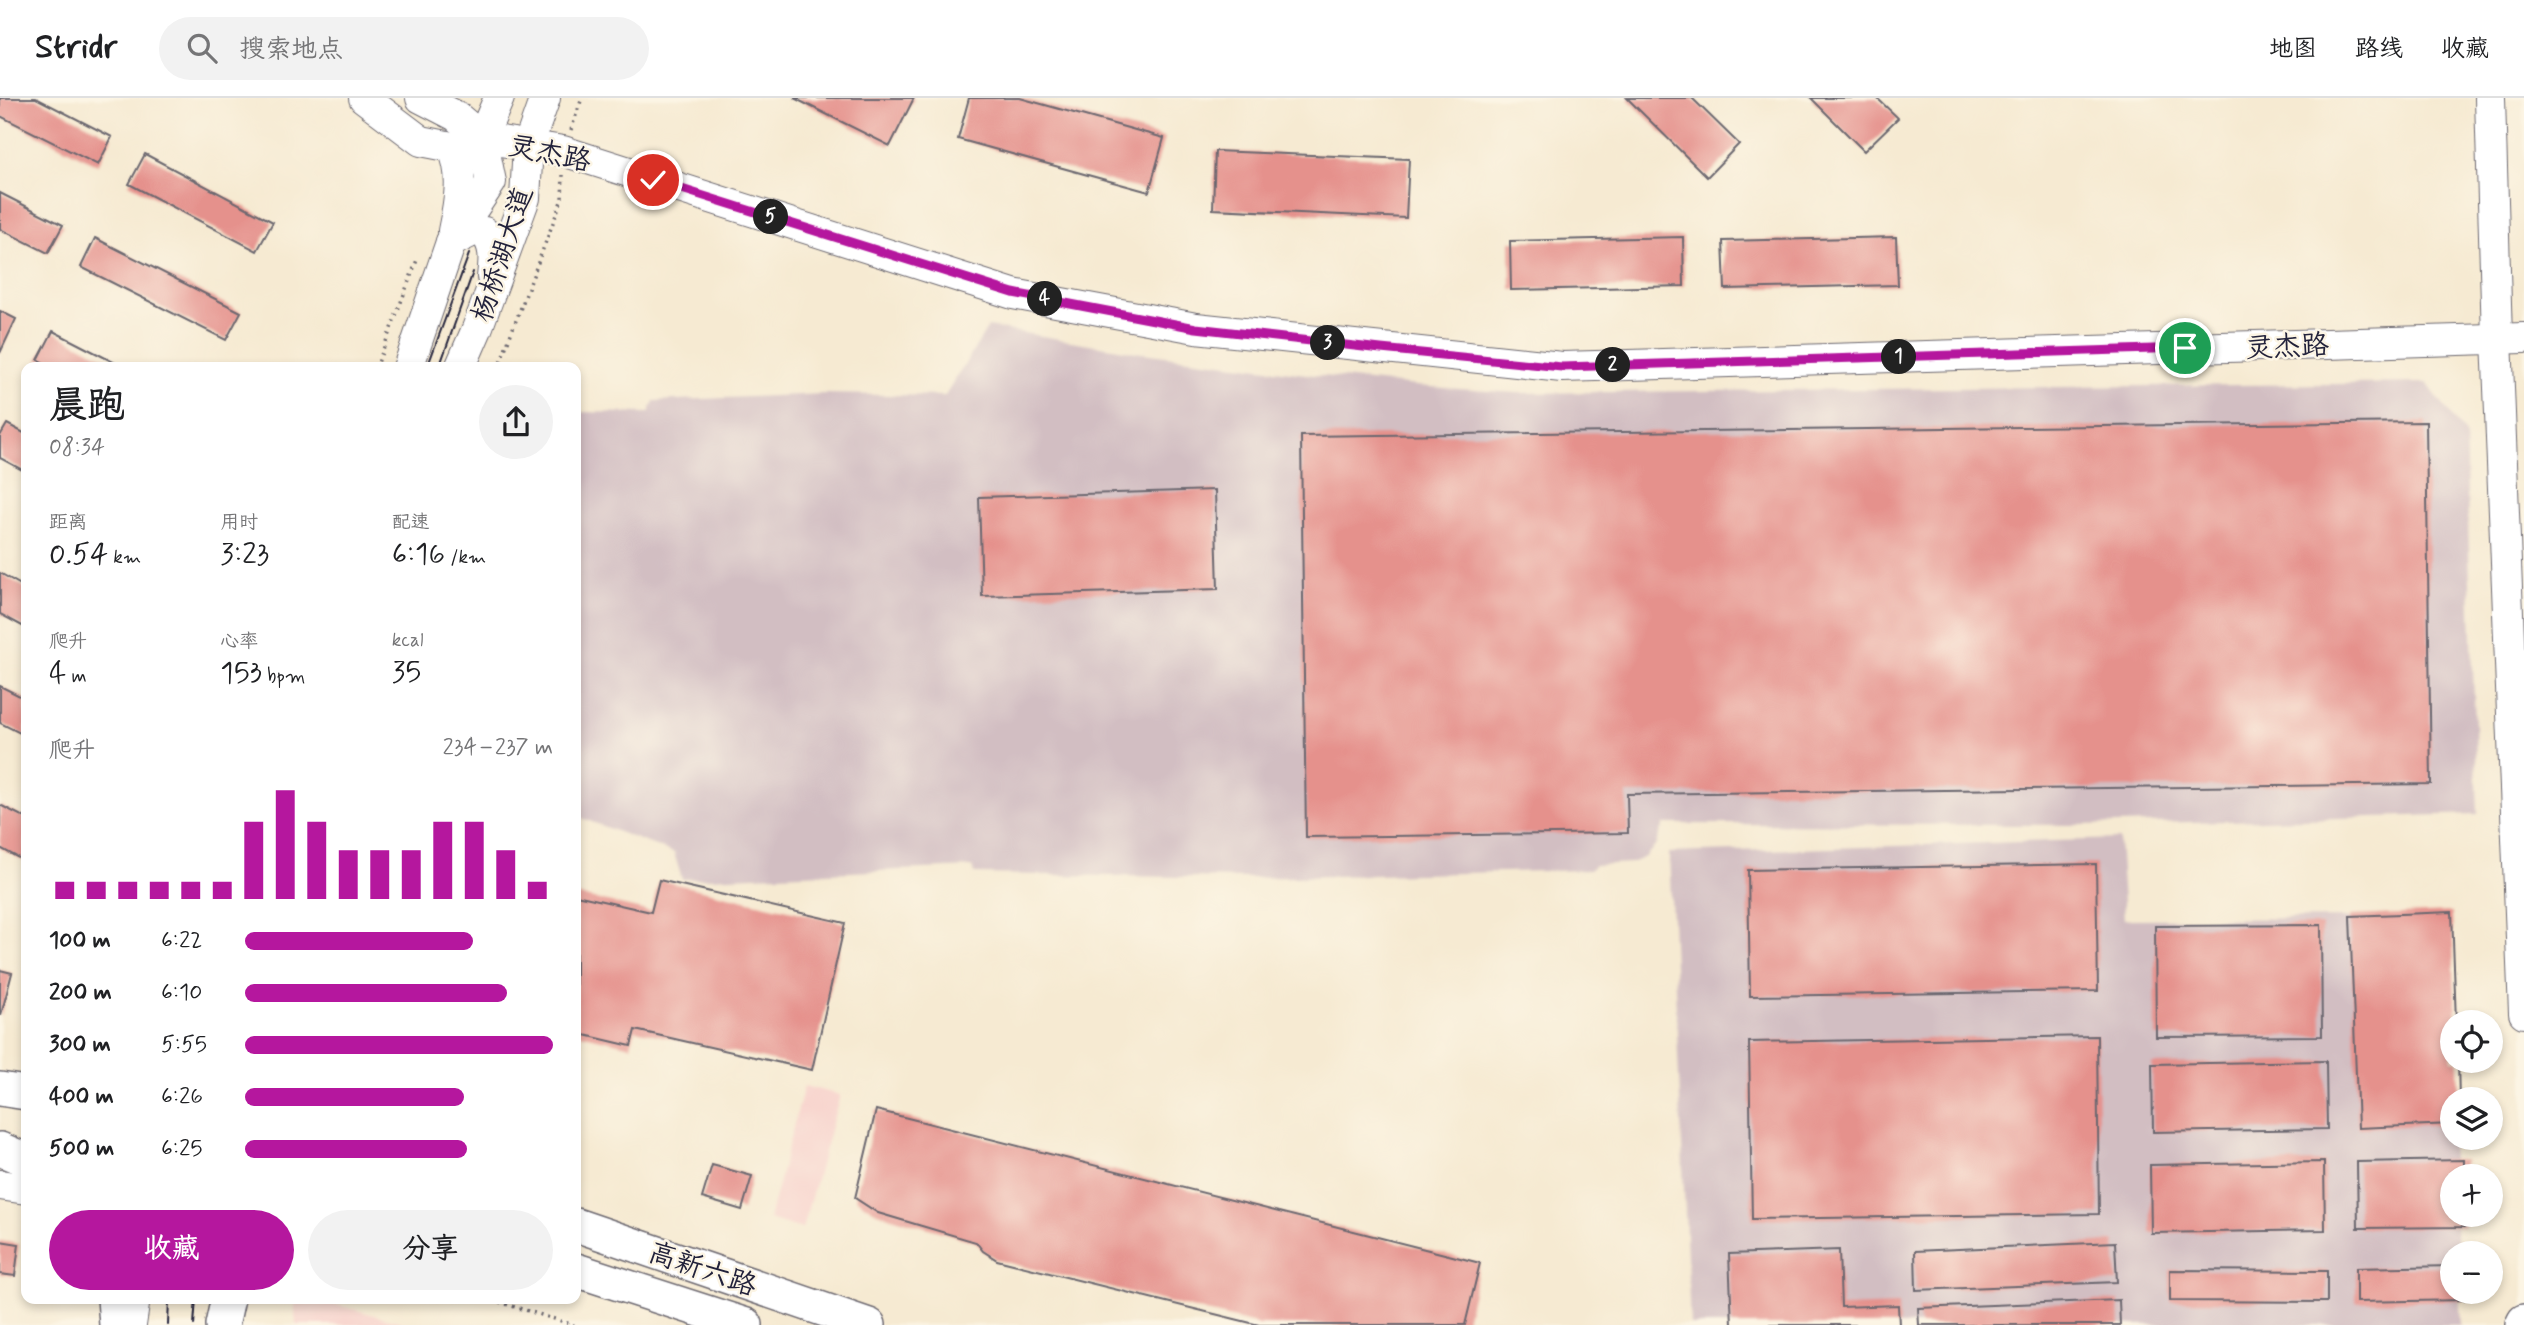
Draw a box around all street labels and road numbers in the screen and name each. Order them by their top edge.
street label: 灵杰路 [505,128,594,181]
street label: 杨桥湖大道 [464,182,543,327]
street label: 灵杰路 [2244,328,2330,367]
street label: 高新六路 [643,1235,761,1306]

